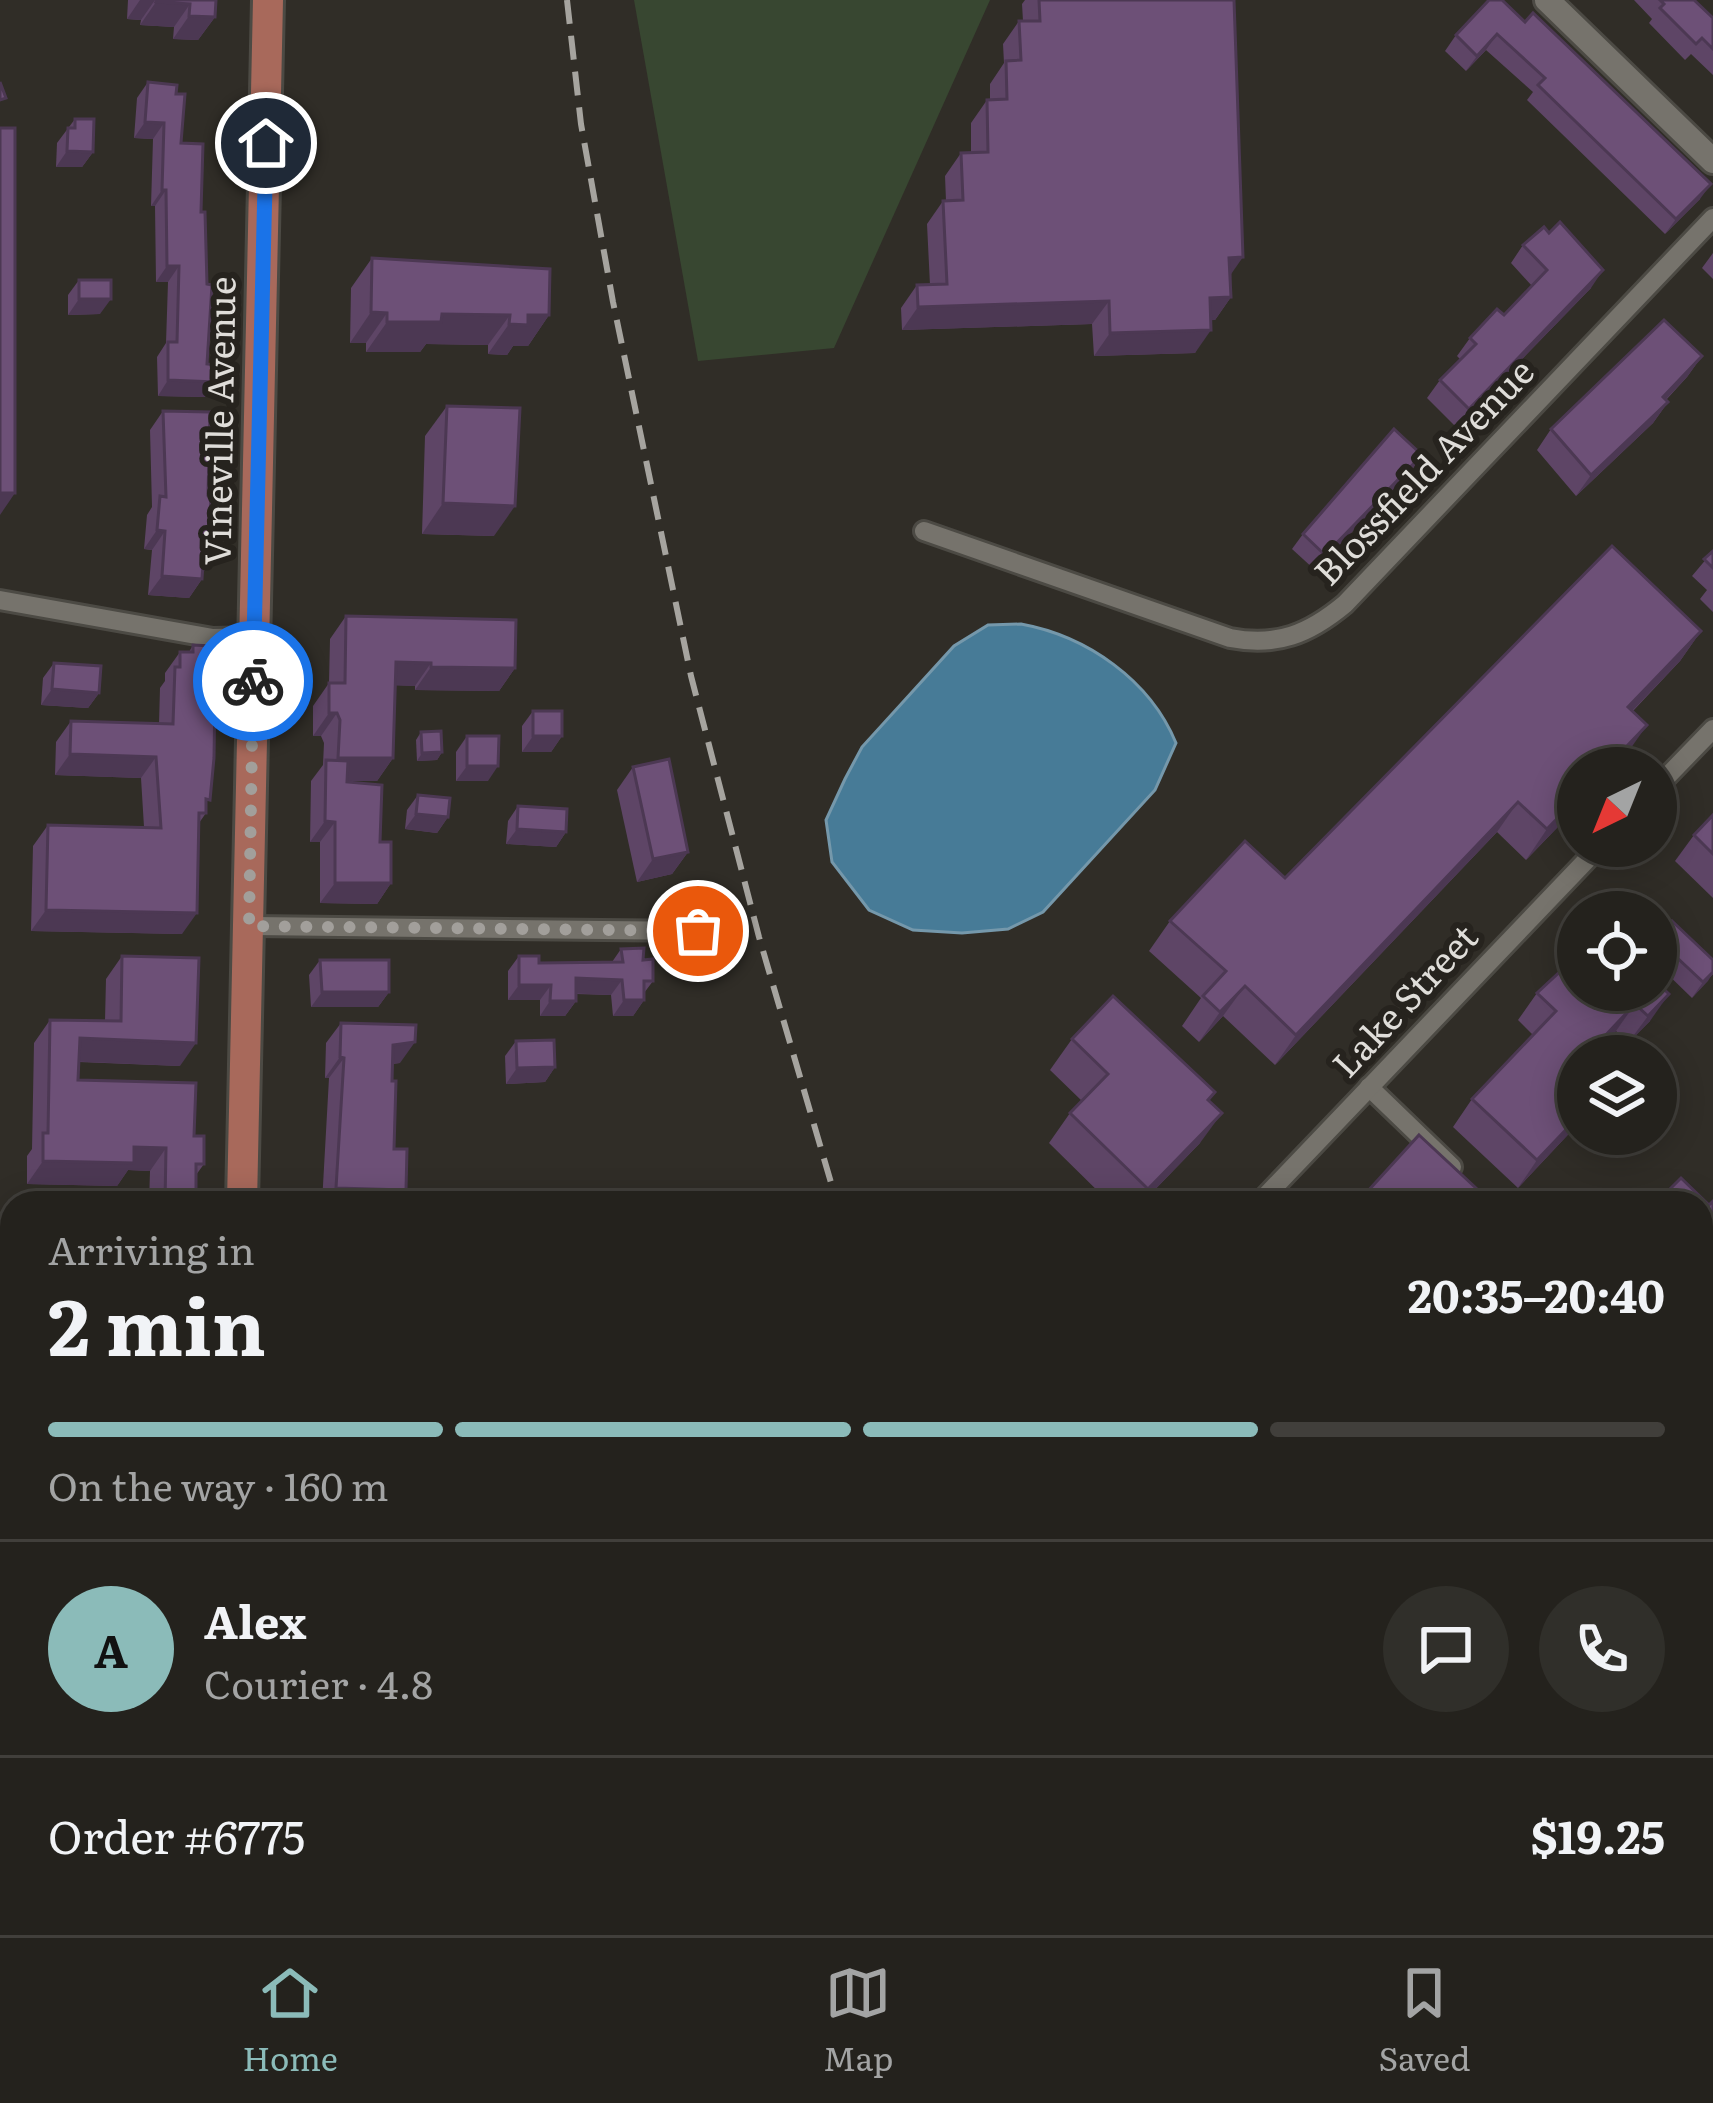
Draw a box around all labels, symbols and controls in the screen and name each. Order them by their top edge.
pin [215,92,317,194]
icon: home [233,110,299,176]
street label: Vineville Avenue [188,276,247,566]
street label: Blossfield Avenue [1300,345,1544,596]
courier [193,621,313,741]
icon: bike [220,648,286,714]
north arrow [1557,747,1677,867]
map controls [1557,747,1677,1155]
pin [647,880,749,982]
button: locate [1557,891,1677,1011]
icon: bag [665,898,731,964]
street label: Lake Street [1318,910,1489,1088]
button: layers [1557,1035,1677,1155]
text: Arriving in [48,1219,255,1277]
text: 20:35–20:40 [1408,1260,1665,1327]
text: 2 min [48,1264,266,1380]
text: On the way · 160 m [48,1455,389,1513]
text: Alex [204,1586,306,1653]
button: chat [1383,1586,1509,1712]
button: phone [1539,1586,1665,1712]
text: A [94,1615,128,1682]
text: Courier · 4.8 [204,1653,433,1711]
text: Order #6775 [48,1801,305,1868]
text: $19.25 [1531,1801,1665,1868]
tab: Home [243,1960,338,2081]
tab: Map [823,1960,893,2081]
tab: Saved [1379,1960,1470,2081]

